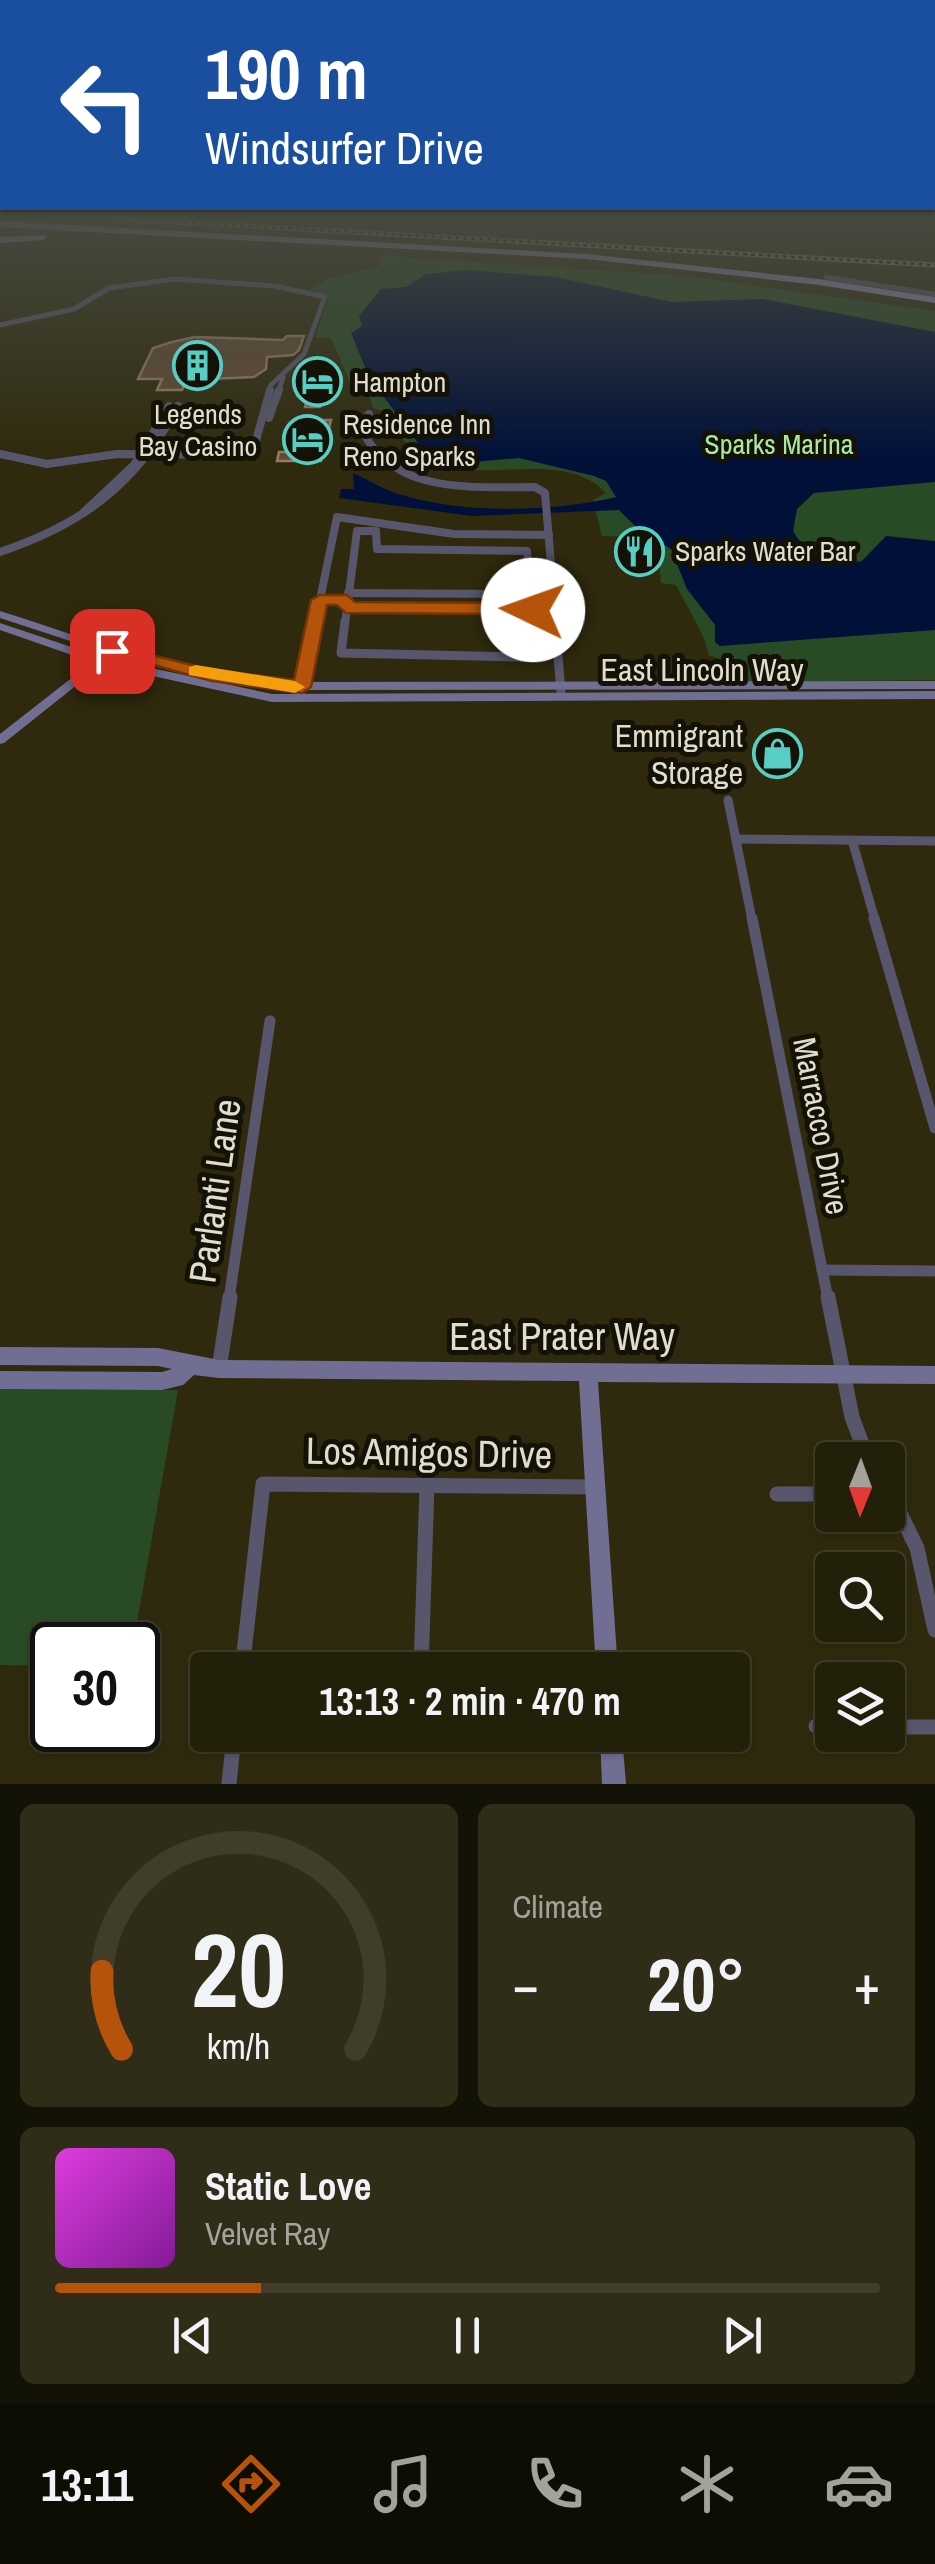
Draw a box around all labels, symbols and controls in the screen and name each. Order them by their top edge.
text: 190 m [205,27,368,121]
icon: left [40,40,170,170]
text: Windsurfer Drive [205,117,484,178]
building icon: Legends Bay Casino [172,340,224,392]
hotel icon: Hampton [292,356,344,408]
place label: Hampton [353,363,446,401]
place label: Legends Bay Casino [139,395,257,465]
place label: Residence Inn Reno Sparks [343,405,491,475]
hotel icon: Residence Inn Reno Sparks [282,414,334,466]
park label: Sparks Marina [704,425,854,463]
restaurant icon: Sparks Water Bar [614,525,666,577]
place label: Sparks Water Bar [675,532,856,570]
position arrow [481,558,585,662]
pin [70,609,155,694]
icon: arrive [85,624,140,679]
street label: East Lincoln Way [600,648,804,691]
place label: Emmigrant Storage [615,714,743,794]
shop icon: Emmigrant Storage [752,728,804,780]
street label: Marracco Drive [783,1034,860,1218]
street label: Parlanti Lane [176,1096,253,1286]
street label: East Prater Way [449,1311,675,1362]
street label: Los Amigos Drive [306,1425,552,1480]
north arrow [815,1442,905,1532]
map controls [815,1442,905,1752]
button: search [815,1552,905,1642]
speed limit sign: 30 [30,1622,160,1752]
button: layers [815,1662,905,1752]
text: 13:13 · 2 min · 470 m [319,1676,621,1727]
text: Climate [513,1885,603,1928]
text: 20 [191,1899,286,2039]
text: 20° [647,1933,745,2034]
text: − [513,1947,539,2021]
text: + [854,1947,880,2021]
text: km/h [207,2022,271,2070]
text: Static Love [205,2161,371,2212]
text: Velvet Ray [205,2212,330,2255]
icon: previous [165,2308,220,2363]
icon: pause [440,2308,495,2363]
icon: next [715,2308,770,2363]
icon: directions [216,2449,286,2519]
icon: music [368,2449,438,2519]
icon: phone [520,2449,590,2519]
icon: climate [672,2449,742,2519]
icon: car [824,2449,894,2519]
text: 13:11 [41,2454,133,2515]

